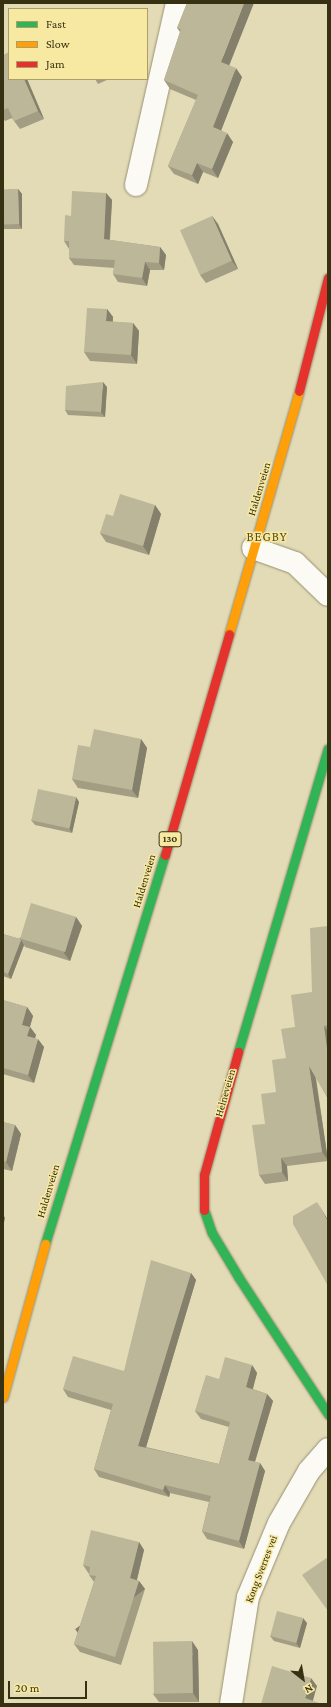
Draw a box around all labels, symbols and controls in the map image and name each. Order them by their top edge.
legend [8,8,148,80]
text: Fast [46,17,66,31]
text: Slow [46,37,70,51]
text: Jam [46,57,65,71]
street label: Haldenveien [245,461,273,517]
district label: BEGBY [246,529,288,545]
road number: 130 [158,831,182,847]
street label: Haldenveien [130,853,158,909]
street label: Helneveien [212,1068,238,1118]
street label: Haldenveien [34,1163,62,1219]
street label: Kong Sverres vei [242,1533,280,1605]
north arrow [283,1659,323,1699]
scale bar [10,1673,89,1699]
text: 20 m [15,1681,39,1695]
text: N [303,1682,315,1696]

